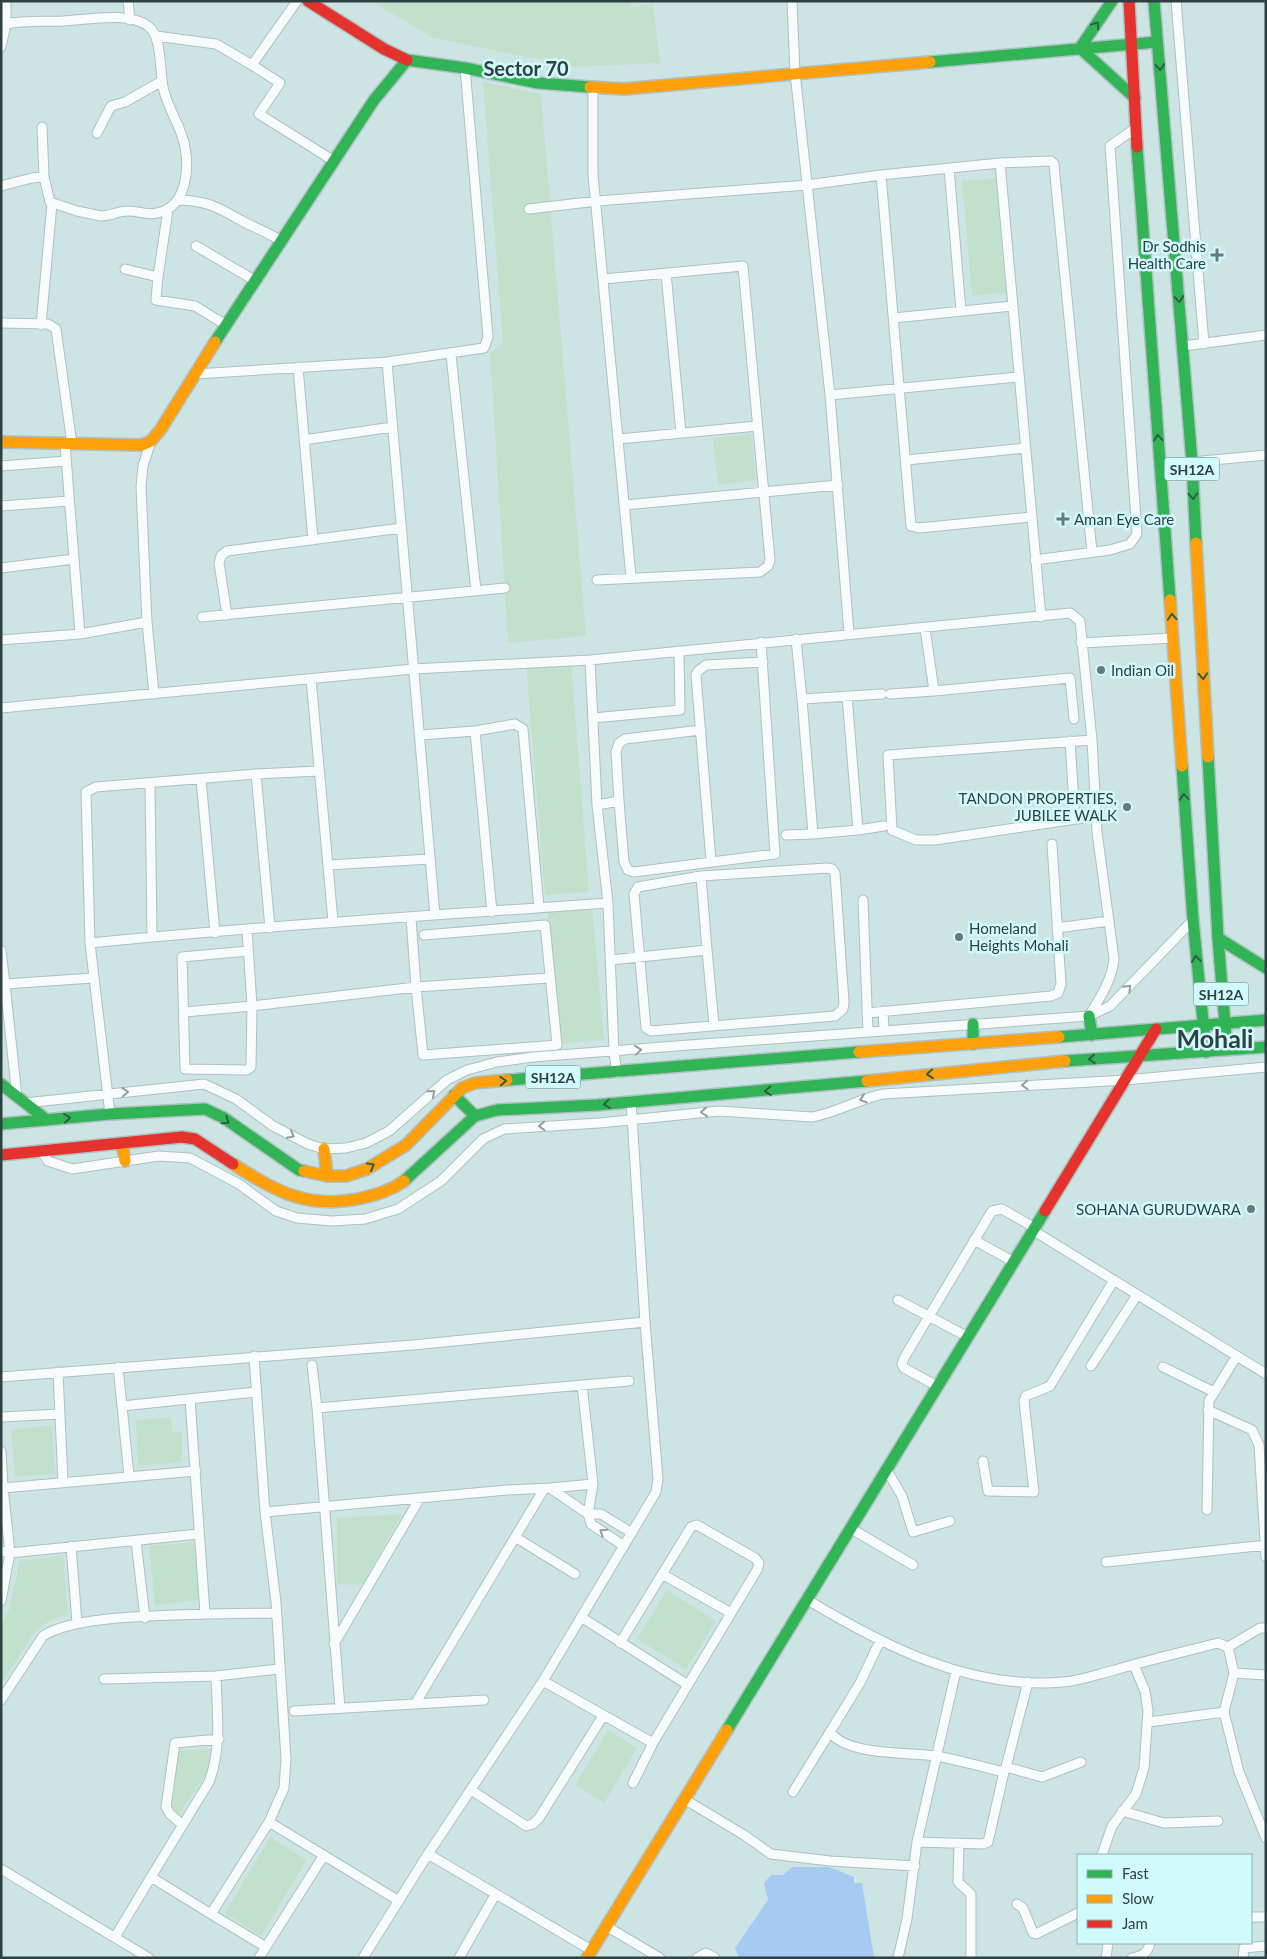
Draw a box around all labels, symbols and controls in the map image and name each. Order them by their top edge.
one-way arrow [1090,21,1099,30]
district label: Sector 70 [483,56,569,80]
one-way arrow [1154,64,1165,72]
place label: Dr Sodhis Health Care [1128,237,1206,272]
marker: Dr Sodhis Health Care [1210,248,1224,262]
one-way arrow [1174,295,1185,303]
one-way arrow [1153,433,1164,441]
road number: SH12A [1164,458,1220,480]
one-way arrow [1188,492,1199,500]
place label: Aman Eye Care [1074,510,1174,528]
marker: Aman Eye Care [1056,512,1070,526]
one-way arrow [1167,613,1178,621]
place label: Indian Oil [1111,661,1174,679]
marker: Indian Oil [1095,664,1107,676]
one-way arrow [1197,672,1208,680]
place label: TANDON PROPERTIES, JUBILEE WALK [959,789,1117,824]
one-way arrow [1179,792,1190,800]
marker: TANDON PROPERTIES, JUBILEE WALK [1121,801,1133,813]
place label: Homeland Heights Mohali [969,919,1069,954]
marker: Homeland Heights Mohali [953,931,965,943]
one-way arrow [1191,954,1202,962]
road number: SH12A [1194,982,1248,1006]
one-way arrow [1122,984,1131,993]
district label: Mohali [1177,1023,1253,1053]
one-way arrow [634,1045,642,1056]
one-way arrow [1088,1053,1096,1064]
road number: SH12A [526,1066,580,1088]
one-way arrow [926,1068,934,1079]
one-way arrow [499,1076,507,1087]
one-way arrow [1020,1080,1028,1091]
one-way arrow [764,1085,772,1096]
one-way arrow [122,1087,130,1098]
one-way arrow [426,1090,435,1098]
one-way arrow [859,1093,868,1103]
one-way arrow [602,1098,610,1109]
one-way arrow [700,1106,708,1117]
one-way arrow [64,1113,72,1124]
one-way arrow [221,1115,230,1124]
one-way arrow [538,1121,546,1131]
one-way arrow [285,1129,294,1139]
one-way arrow [366,1162,375,1172]
place label: SOHANA GURUDWARA [1076,1200,1242,1218]
marker: SOHANA GURUDWARA [1245,1203,1257,1215]
one-way arrow [599,1529,609,1538]
legend [1077,1854,1252,1944]
text: Fast [1122,1864,1149,1882]
text: Slow [1122,1889,1154,1907]
text: Jam [1122,1914,1148,1932]

